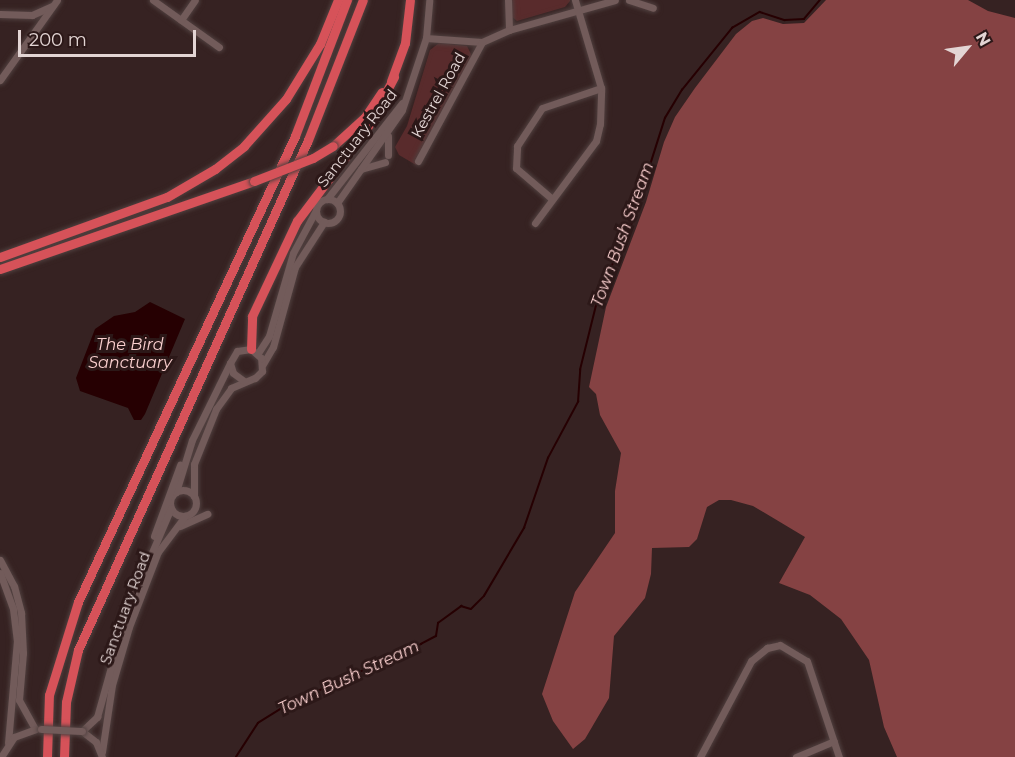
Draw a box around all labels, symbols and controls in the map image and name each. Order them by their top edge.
scale bar [21,18,200,56]
north arrow [937,18,997,78]
text: 200 m [29,29,87,51]
text: N [972,29,995,49]
street label: Kestrel Road [407,49,469,141]
street label: Sanctuary Road [313,86,401,190]
water label: Town Bush Stream [588,160,658,310]
water label: The Bird Sanctuary [88,335,172,373]
street label: Sanctuary Road [96,549,154,667]
water label: Town Bush Stream [276,637,422,719]

